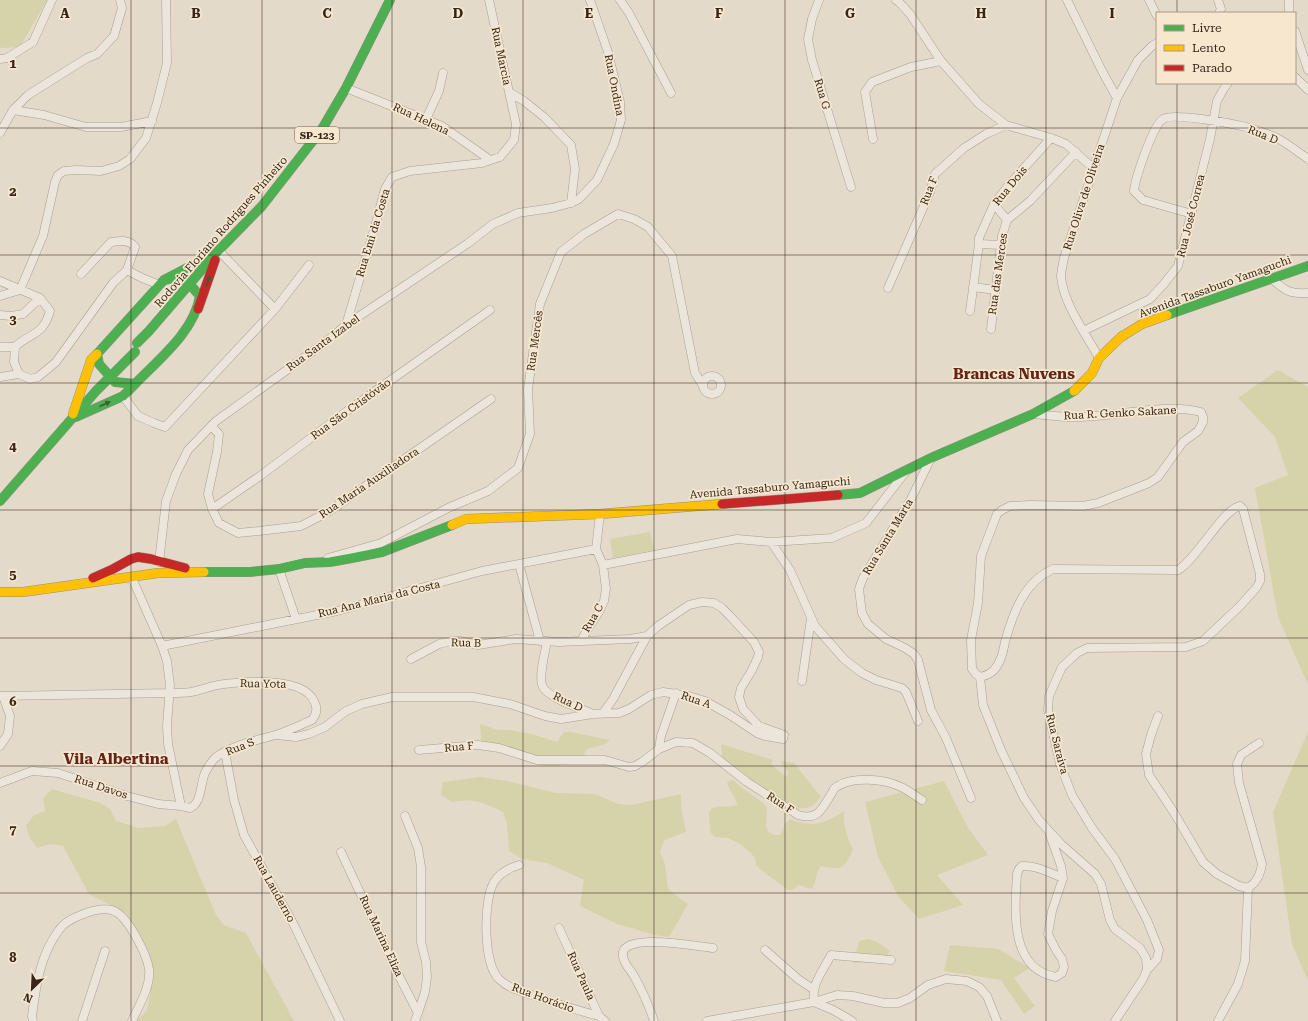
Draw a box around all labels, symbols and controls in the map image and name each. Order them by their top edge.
text: A [60,6,70,21]
text: B [191,6,201,21]
text: C [322,6,332,21]
text: D [453,6,463,21]
text: E [585,6,593,21]
text: F [715,6,723,21]
text: G [845,6,855,21]
text: H [976,6,987,21]
text: I [1109,6,1115,21]
legend [1156,12,1296,84]
text: Livre [1192,21,1222,35]
street label: Rua Marcia [488,26,514,86]
text: Lento [1192,41,1226,55]
street label: Rua Ondina [602,53,626,117]
text: 1 [9,56,17,71]
text: Parado [1192,61,1232,75]
street label: Rua G [811,77,833,111]
street label: Rua Helena [391,100,451,138]
street label: Rua D [1246,123,1280,147]
road number: SP-123 [295,127,339,143]
street label: Rua Oliva de Oliveira [1061,142,1107,252]
street label: Rodovia Floriano Rodrigues Pinheiro [152,154,290,310]
street label: Rua Dois [990,164,1030,208]
street label: Rua José Correa [1174,173,1208,259]
street label: Rua F [918,174,941,207]
text: 2 [9,184,17,199]
street label: Rua Emi da Costa [353,187,393,279]
street label: Rua das Merces [986,232,1010,316]
street label: Avenida Tassaburo Yamaguchi [1137,253,1293,321]
one-way arrow [205,275,211,287]
street label: Rua Mercês [524,310,546,372]
text: 3 [9,312,17,327]
street label: Rua Santa Izabel [284,312,363,374]
district label: Brancas Nuvens [953,365,1075,383]
street label: Rua São Cristóvão [308,375,394,442]
one-way arrow [99,401,110,407]
street label: Rua R. Genko Sakane [1063,404,1177,422]
text: 4 [9,439,17,454]
street label: Rua Maria Auxiliadora [317,445,421,521]
street label: Avenida Tassaburo Yamaguchi [689,474,851,502]
street label: Rua Santa Marta [860,496,916,578]
text: 5 [9,567,17,582]
street label: Rua Ana Maria da Costa [317,578,441,620]
street label: Rua C [580,601,606,635]
street label: Rua B [451,636,481,650]
street label: Rua Yota [240,677,286,691]
street label: Rua D [551,689,585,715]
street label: Rua A [679,689,713,711]
text: 6 [9,694,17,709]
street label: Rua Saraiva [1043,712,1071,776]
street label: Rua S [224,735,256,759]
street label: Rua F [444,739,475,755]
district label: Vila Albertina [63,750,169,768]
street label: Rua Davos [73,772,129,802]
street label: Rua F [764,789,796,817]
text: 7 [9,822,17,837]
street label: Rua Lauderno [250,853,298,925]
street label: Rua Marina Eliza [356,893,406,979]
text: 8 [9,950,17,965]
street label: Rua Paula [564,950,598,1002]
north arrow [12,969,52,1009]
street label: Rua Horácio [510,981,576,1015]
text: N [21,990,35,1005]

